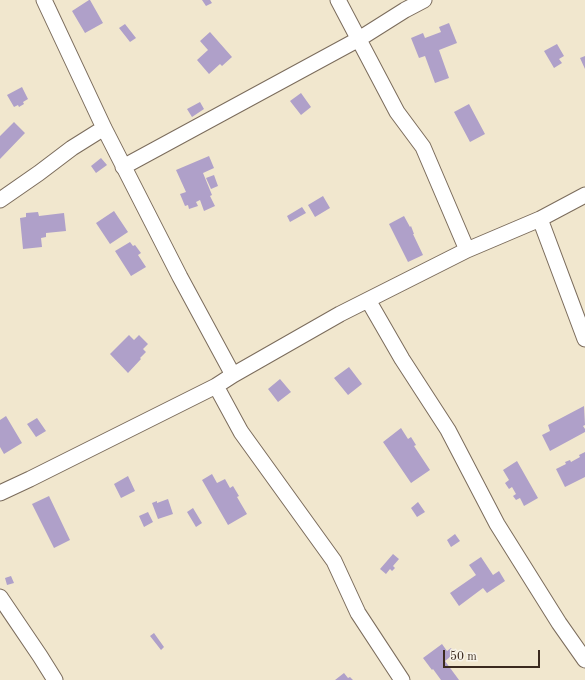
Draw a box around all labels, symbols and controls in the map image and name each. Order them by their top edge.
scale bar [445,642,542,668]
text: 50 m [450,651,477,663]

